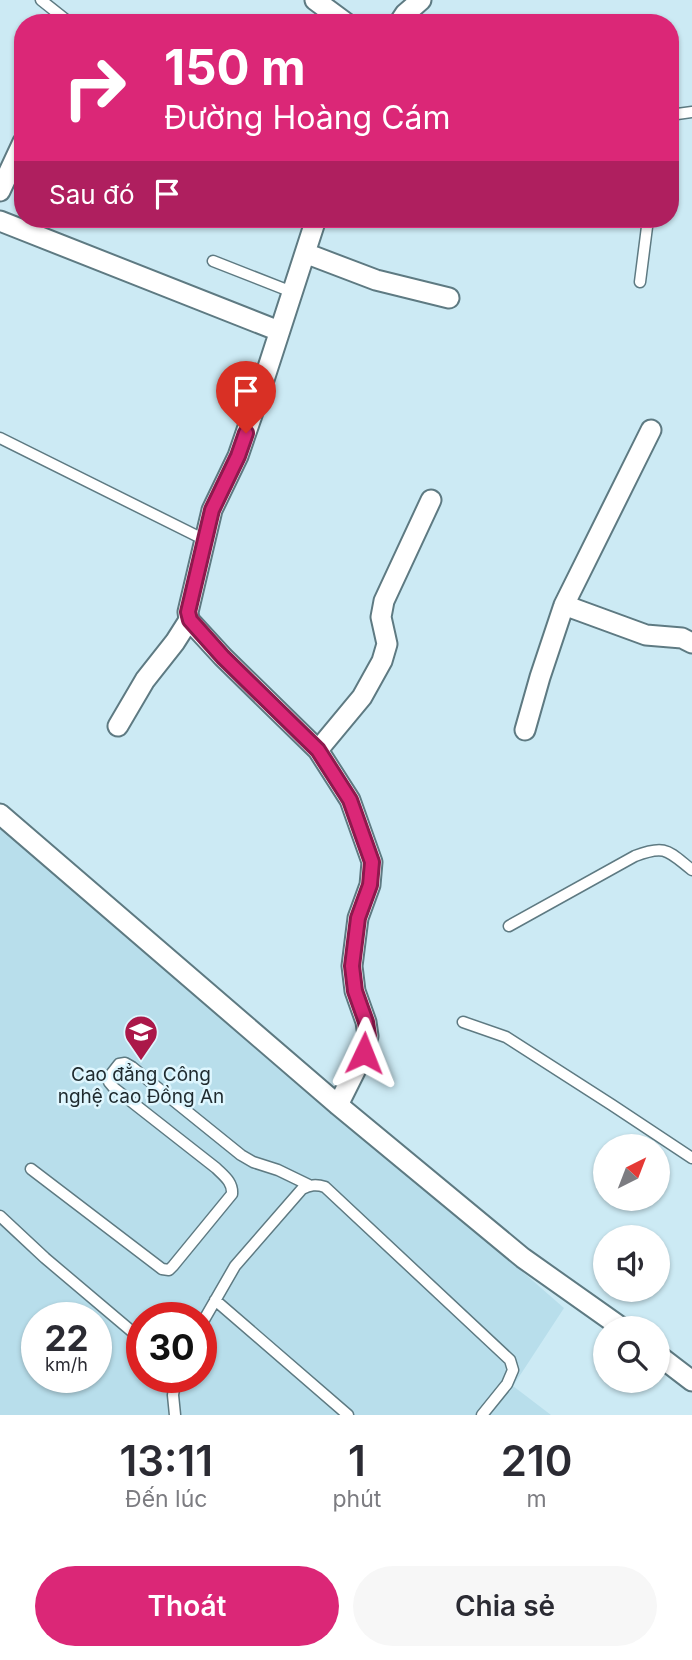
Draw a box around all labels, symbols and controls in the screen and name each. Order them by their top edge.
text: 150 m [164,38,306,97]
icon: right [49,42,140,133]
text: Đường Hoàng Cám [164,98,451,137]
icon: arrive [148,175,186,213]
text: Sau đó [49,179,134,210]
pin [216,361,276,433]
icon: arrive [227,372,265,410]
school or university icon: Cao đẳng Công nghệ cao Đồng An [122,1013,160,1062]
position arrow [327,1016,401,1090]
place label: Cao đẳng Công nghệ cao Đồng An [58,1063,224,1108]
north arrow [593,1134,670,1211]
map controls [593,1134,670,1393]
button: sound [593,1225,670,1302]
speed limit sign: 30 [126,1302,217,1393]
button: search [593,1316,670,1393]
text: 22 [44,1317,89,1359]
text: km/h [45,1354,88,1375]
text: 13:11 [120,1435,213,1486]
text: 1 [348,1435,366,1486]
text: 210 [501,1435,572,1486]
text: Đến lúc [125,1485,207,1513]
text: phút [332,1485,381,1513]
text: m [527,1485,547,1513]
button: Thoát [35,1566,339,1646]
button: Chia sẻ [353,1566,657,1646]

